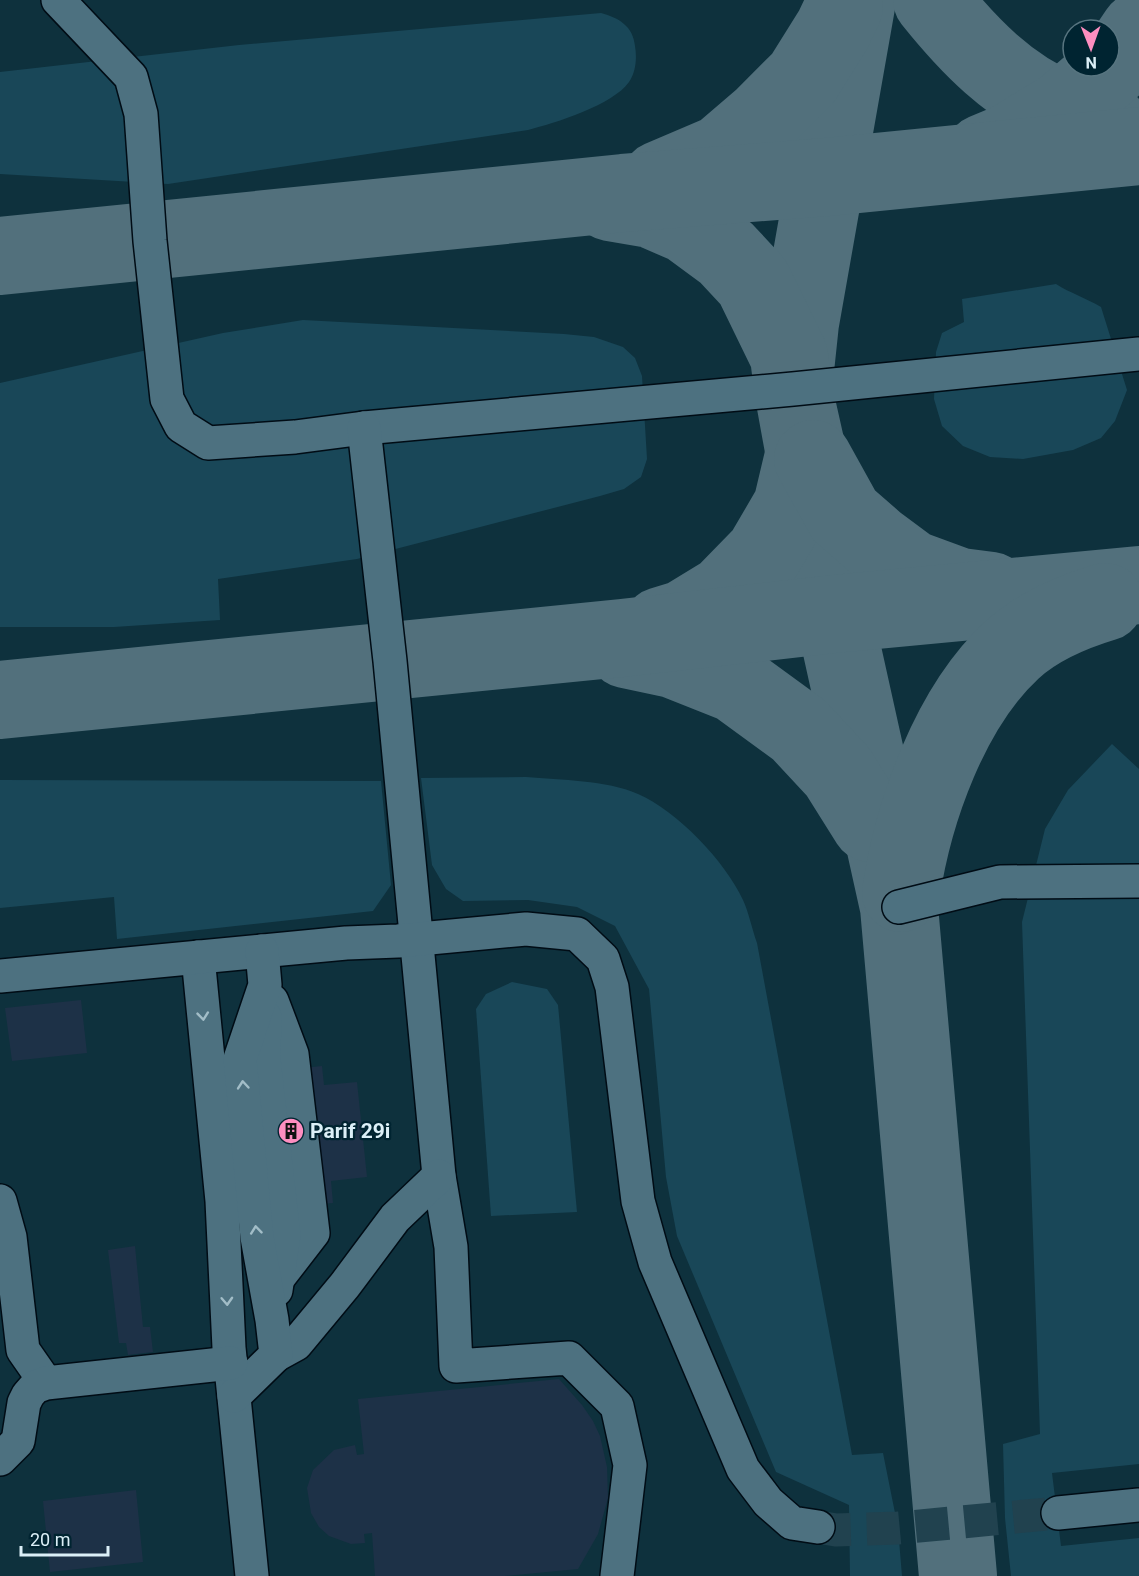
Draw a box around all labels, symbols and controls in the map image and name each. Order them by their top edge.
north arrow [1061,18,1121,78]
text: N [1085,53,1097,72]
one-way arrow [196,1011,209,1020]
one-way arrow [237,1080,250,1089]
building icon: Parif 29i [276,1116,306,1146]
place label: Parif 29i [310,1119,390,1143]
one-way arrow [250,1226,263,1235]
one-way arrow [220,1296,233,1305]
scale bar [21,1519,108,1557]
text: 20 m [30,1529,70,1550]

